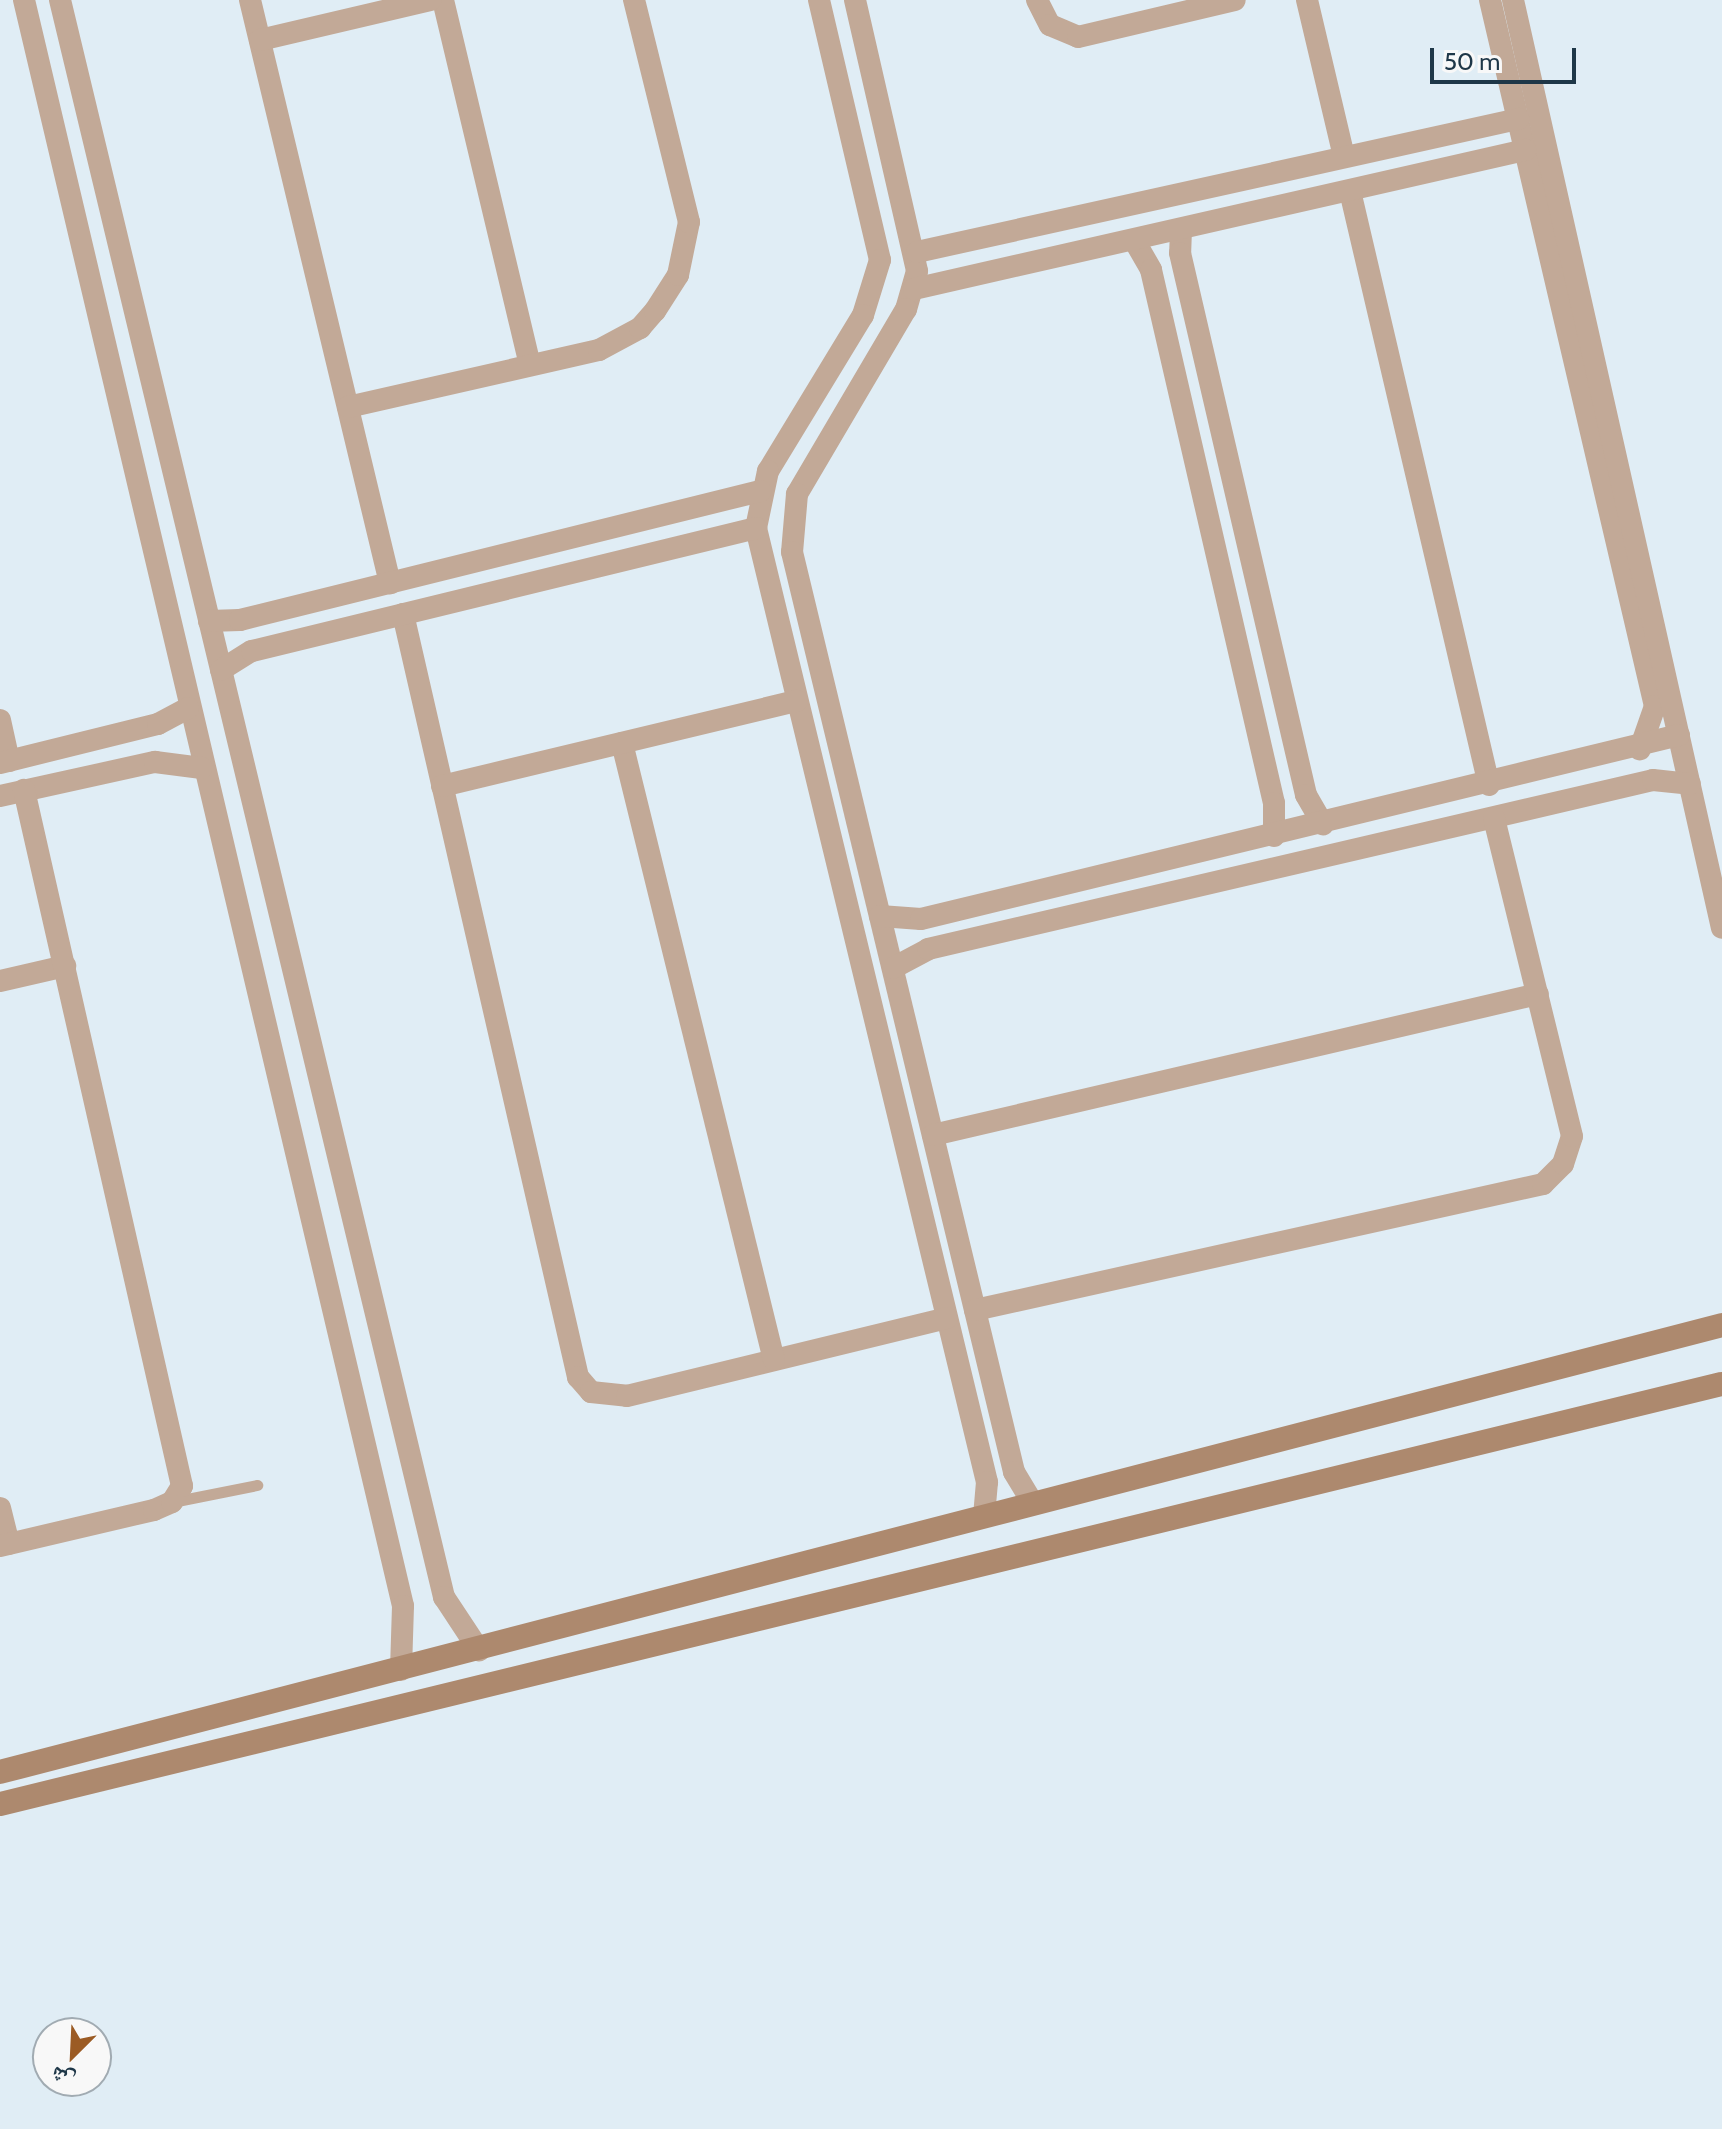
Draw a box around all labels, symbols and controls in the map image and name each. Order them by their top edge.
scale bar [1434,32,1580,82]
text: 50 m [1444,47,1500,76]
north arrow [32,2017,112,2097]
text: ش [47,2060,79,2095]

